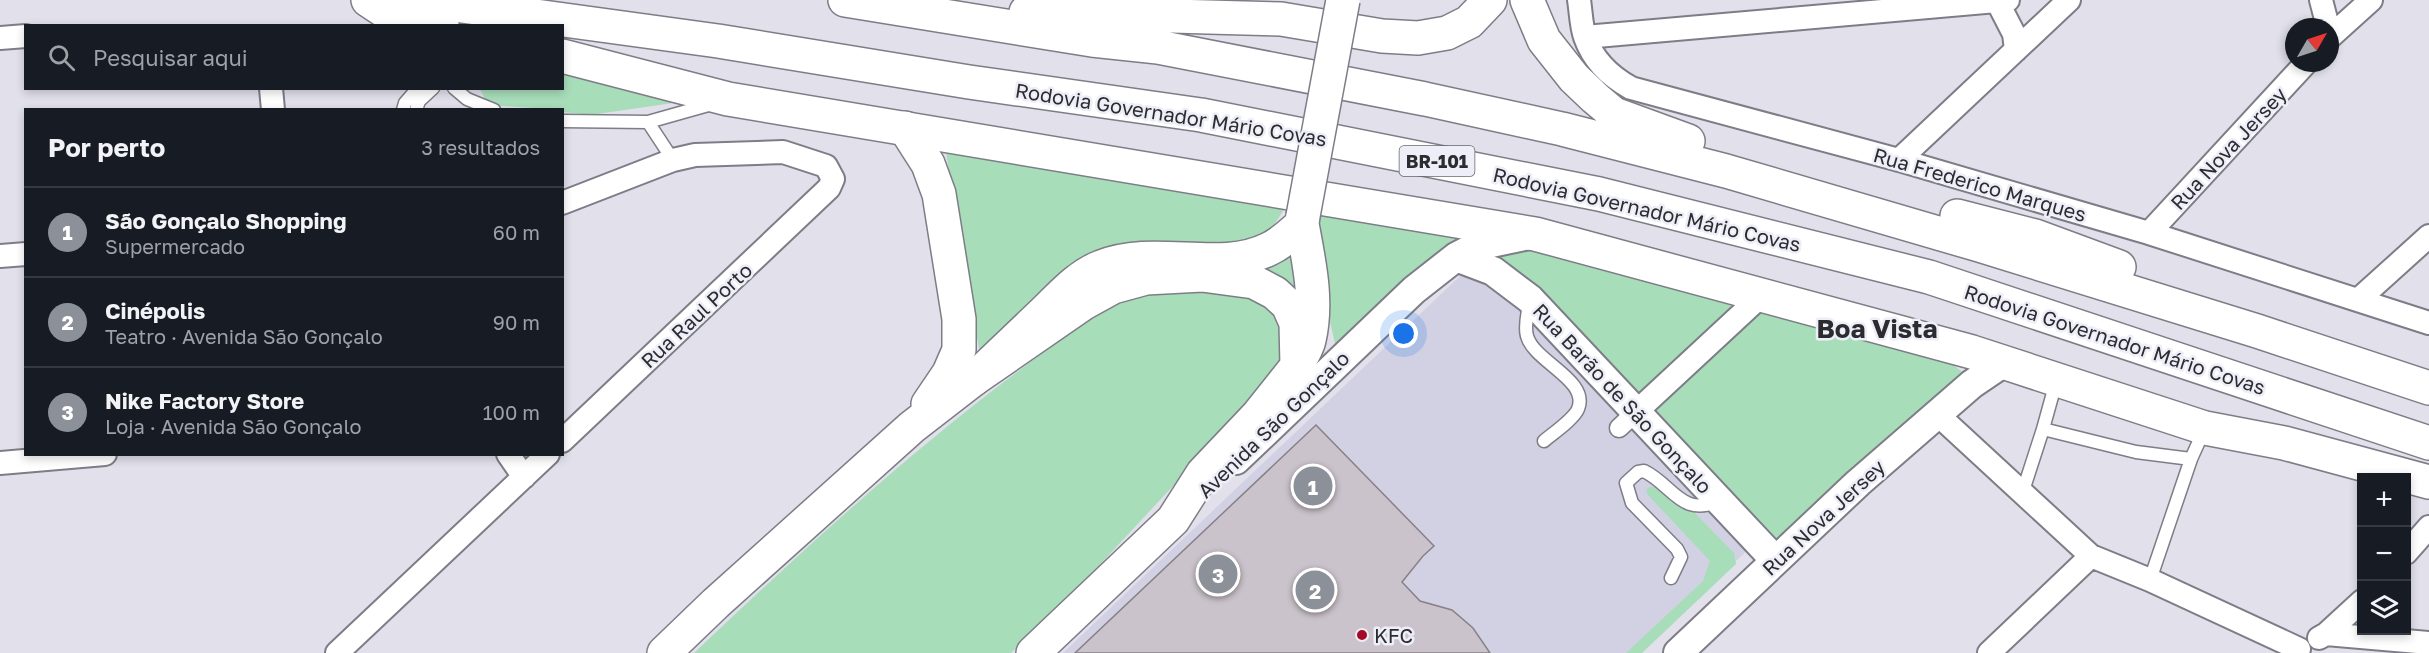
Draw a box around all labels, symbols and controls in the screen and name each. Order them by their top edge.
north arrow [2285,18,2339,72]
search box [24,24,564,90]
icon: search [45,41,78,74]
text: Pesquisar aqui [93,44,248,71]
street label: Rodovia Governador Mário Covas [1014,77,1328,151]
street label: Rua Nova Jersey [2165,82,2291,214]
text: Por perto [48,132,165,163]
text: 3 resultados [421,135,540,159]
street label: Rua Frederico Marques [1871,142,2089,226]
road number: BR-101 [1400,146,1474,176]
street label: Rodovia Governador Mário Covas [1491,162,1803,256]
text: São Gonçalo Shopping [105,207,346,234]
text: 1 [62,220,73,244]
text: 60 m [493,220,540,244]
text: Supermercado [105,234,245,258]
street label: Rua Raul Porto [636,257,756,373]
street label: Rodovia Governador Mário Covas [1961,279,2269,399]
text: Cinépolis [105,297,205,324]
street label: Rua Barão de São Gonçalo [1529,298,1717,498]
text: 2 [61,310,74,334]
text: 90 m [493,310,540,334]
district label: Boa Vista [1816,313,1938,344]
your location [1389,319,1418,348]
text: Teatro · Avenida São Gonçalo [105,324,383,348]
street label: Avenida São Gonçalo [1192,346,1354,502]
text: Nike Factory Store [105,387,304,414]
text: 3 [61,400,74,424]
text: 100 m [483,400,540,424]
text: Loja · Avenida São Gonçalo [105,414,362,438]
street label: Rua Nova Jersey [1757,454,1889,580]
pin: 1 [1294,464,1332,508]
map controls [2357,473,2411,635]
button: + [2357,473,2411,527]
button: − [2357,527,2411,581]
pin: 3 [1198,552,1238,596]
pin: 2 [1296,568,1334,612]
button: layers [2357,581,2411,635]
place label: KFC [1374,623,1413,647]
marker: KFC [1355,628,1369,642]

